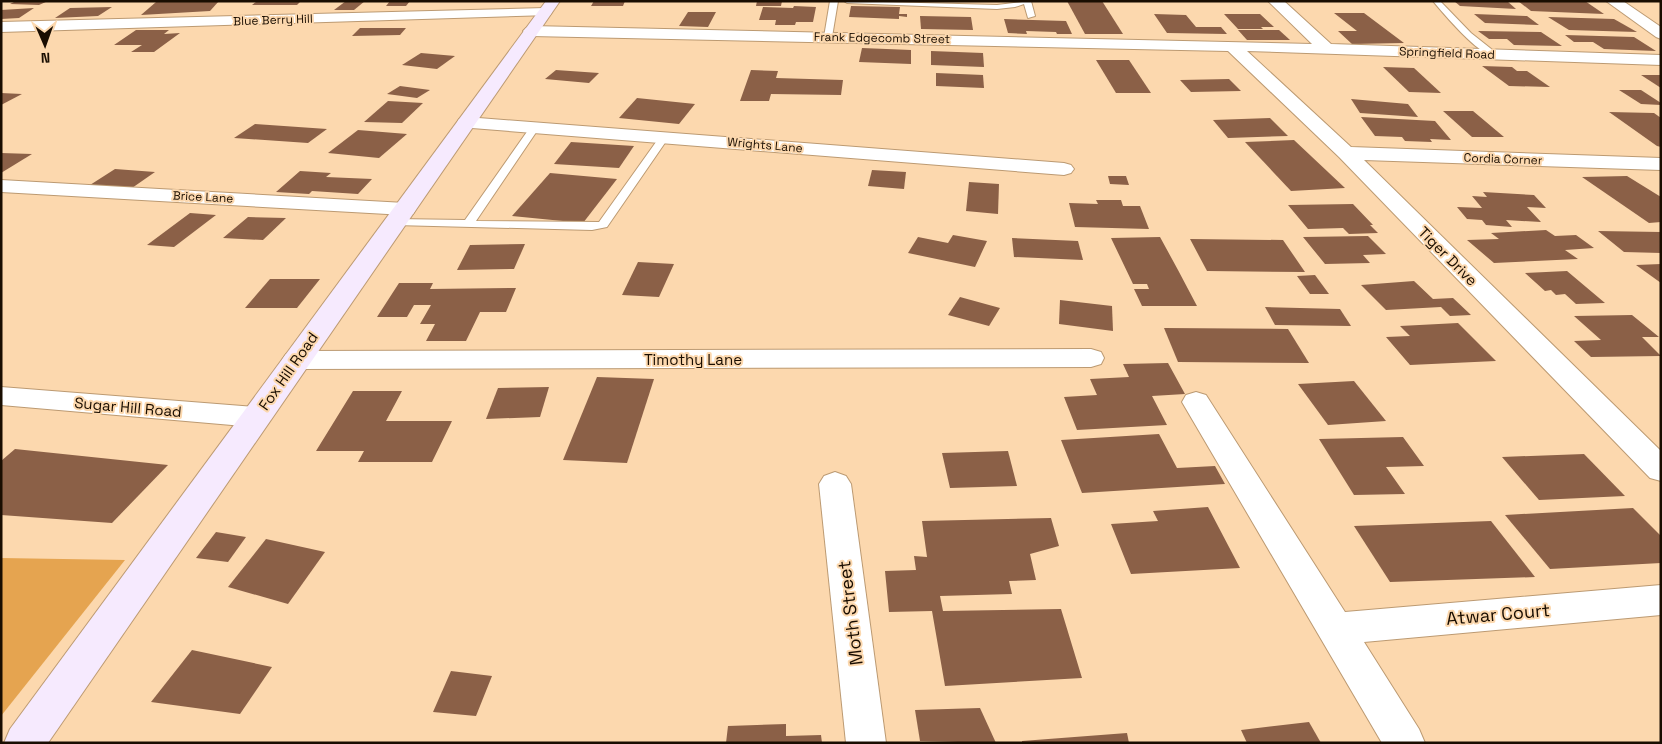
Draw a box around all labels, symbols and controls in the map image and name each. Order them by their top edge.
street label: Blue Berry Hill [233,11,313,29]
north arrow [20,20,70,70]
street label: Frank Edgecomb Street [814,29,950,47]
street label: Springfield Road [1399,43,1495,63]
text: N [40,49,50,67]
street label: Wrights Lane [727,134,803,156]
street label: Cordia Corner [1463,150,1543,168]
street label: Brice Lane [172,187,234,207]
street label: Tiger Drive [1414,222,1482,290]
street label: Fox Hill Road [254,328,322,414]
street label: Timothy Lane [644,350,742,369]
street label: Sugar Hill Road [74,393,182,421]
street label: Moth Street [832,559,868,667]
street label: Atwar Court [1445,598,1551,630]

